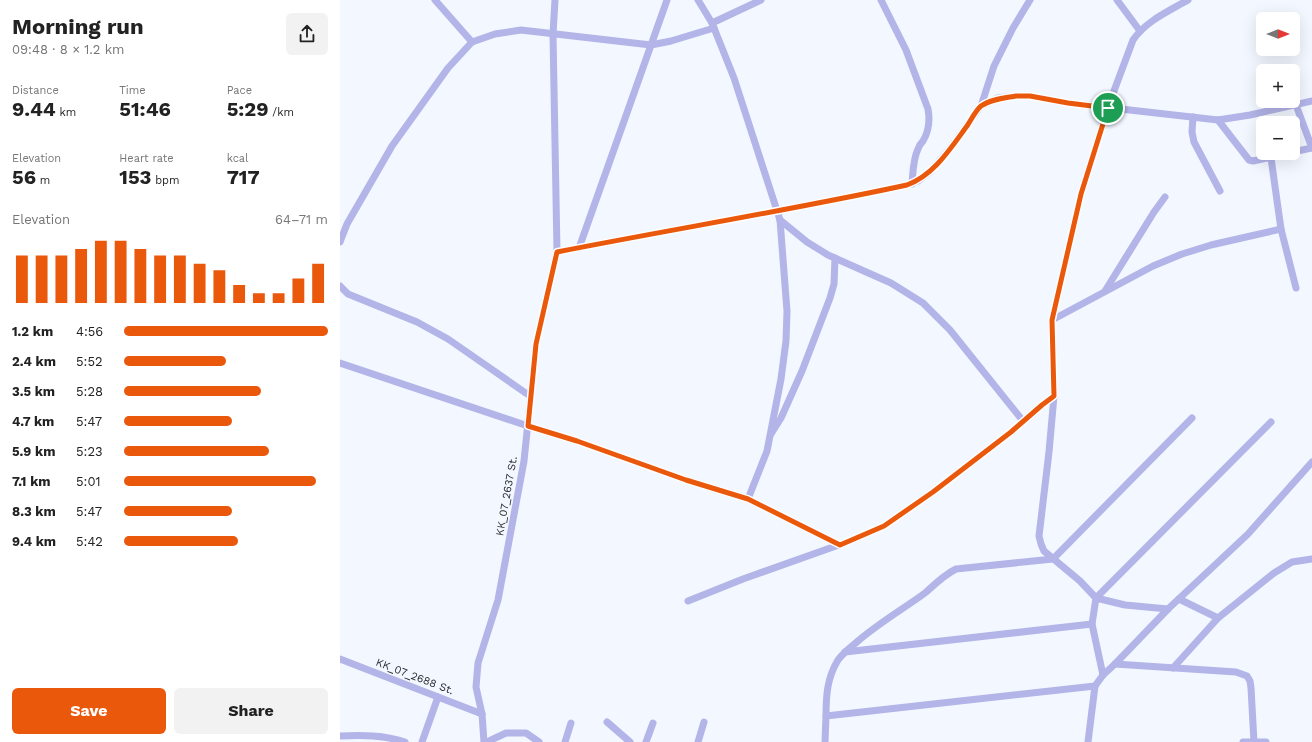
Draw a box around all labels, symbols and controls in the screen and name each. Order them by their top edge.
north arrow [1256,12,1300,56]
map controls [1256,12,1300,160]
button: share [286,13,328,55]
text: Morning run [12,14,144,39]
text: 09:48 · 8 × 1.2 km [12,42,124,57]
button: + [1256,64,1300,108]
text: Distance [12,84,59,97]
text: Time [119,84,146,97]
text: Pace [227,84,252,97]
pin [1091,91,1125,125]
text: 9.44 [12,97,56,121]
text: 51:46 [119,97,171,121]
text: 5:29 [227,97,269,121]
icon: arrive [1097,97,1119,119]
text: km [56,106,76,119]
text: /km [269,106,294,119]
button: − [1256,116,1300,160]
text: Elevation [12,152,61,165]
text: Heart rate [119,152,174,165]
text: kcal [227,152,248,165]
text: 56 [12,165,36,189]
text: 153 [119,165,151,189]
text: 717 [227,165,260,189]
text: m [36,174,50,187]
text: bpm [151,174,180,187]
text: Elevation [12,212,70,227]
text: 64–71 m [275,212,328,227]
text: 1.2 km [12,324,53,339]
text: 4:56 [76,324,103,339]
text: 2.4 km [12,354,56,369]
text: 5:52 [76,354,103,369]
text: 3.5 km [12,384,55,399]
text: 5:28 [76,384,103,399]
text: 4.7 km [12,414,54,429]
text: 5:47 [76,414,102,429]
text: 5.9 km [12,444,55,459]
text: 5:23 [76,444,103,459]
street label: KK_07_2637 St. [493,455,520,537]
text: 7.1 km [12,474,50,489]
text: 5:01 [76,474,101,489]
text: 8.3 km [12,504,56,519]
text: 5:47 [76,504,102,519]
text: 9.4 km [12,534,56,549]
text: 5:42 [76,534,103,549]
street label: KK_07_2688 St. [374,656,456,697]
button: Save [12,688,166,734]
button: Share [174,688,328,734]

